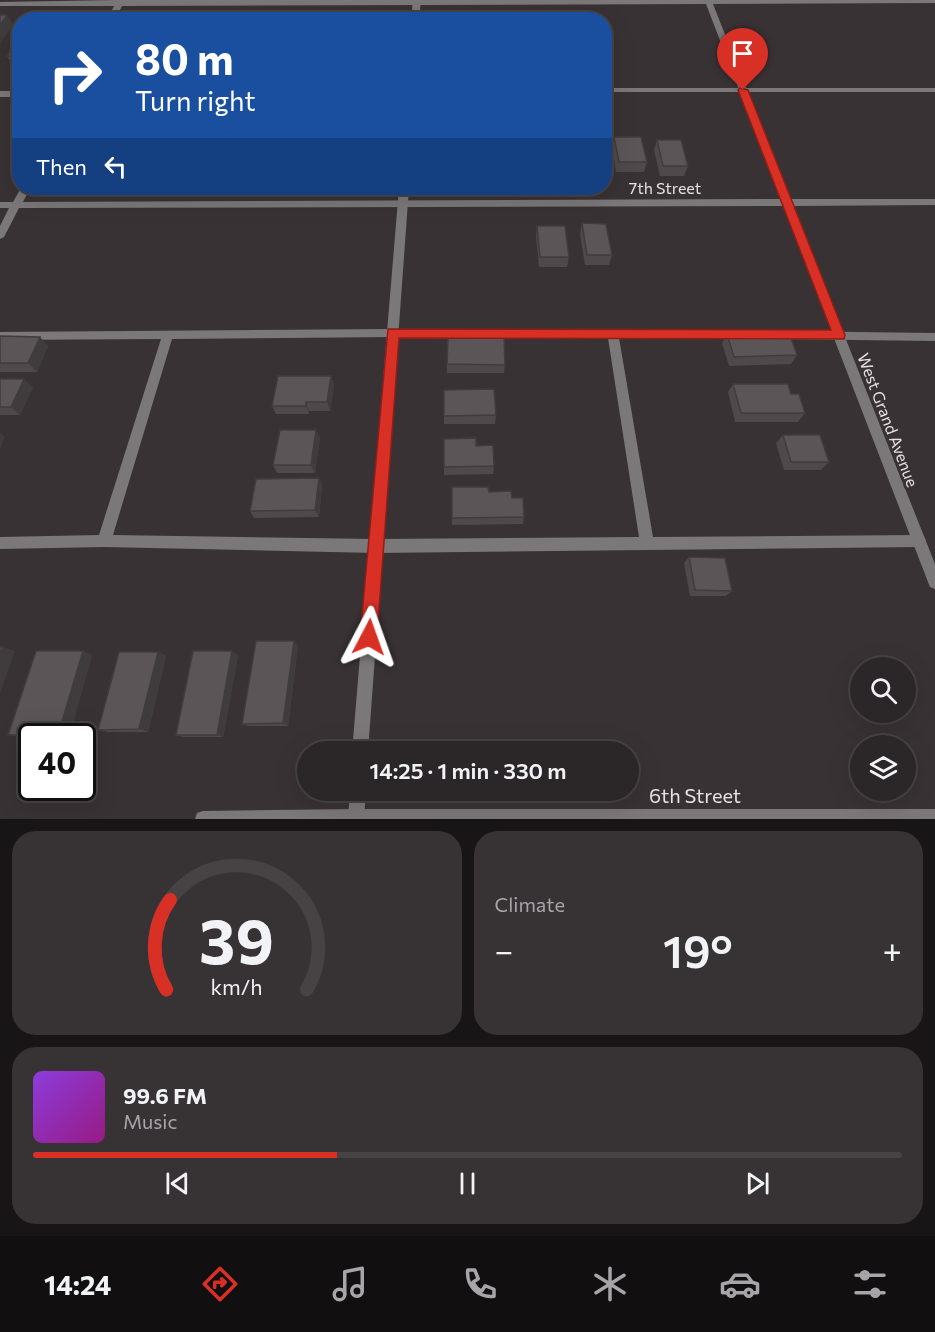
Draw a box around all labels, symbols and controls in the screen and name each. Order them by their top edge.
pin [717,28,768,90]
text: 80 m [135,32,234,84]
icon: right [36,36,114,114]
icon: arrive [726,37,759,70]
text: Turn right [135,84,255,117]
icon: left [99,150,132,183]
text: Then [36,153,87,180]
street label: 7th Street [629,178,702,197]
street label: West Grand Avenue [854,350,923,489]
position arrow [337,605,401,669]
map controls [850,657,916,801]
button: search [850,657,916,723]
speed limit sign: 40 [18,723,96,801]
button: layers [850,735,916,801]
text: 14:25 · 1 min · 330 m [369,757,567,784]
street label: 6th Street [649,783,741,807]
text: Climate [495,892,565,916]
text: 39 [199,901,274,977]
text: 19° [663,922,733,977]
text: − [495,929,513,970]
text: + [883,929,902,970]
text: km/h [211,973,263,999]
text: 99.6 FM [123,1082,207,1109]
text: Music [123,1109,177,1133]
icon: previous [161,1167,194,1200]
icon: pause [451,1167,484,1200]
icon: next [741,1167,774,1200]
icon: directions [199,1263,241,1305]
icon: music [329,1263,371,1305]
icon: phone [459,1263,501,1305]
icon: climate [589,1263,631,1305]
icon: car [719,1263,761,1305]
icon: filters [849,1263,891,1305]
text: 14:24 [44,1268,111,1301]

